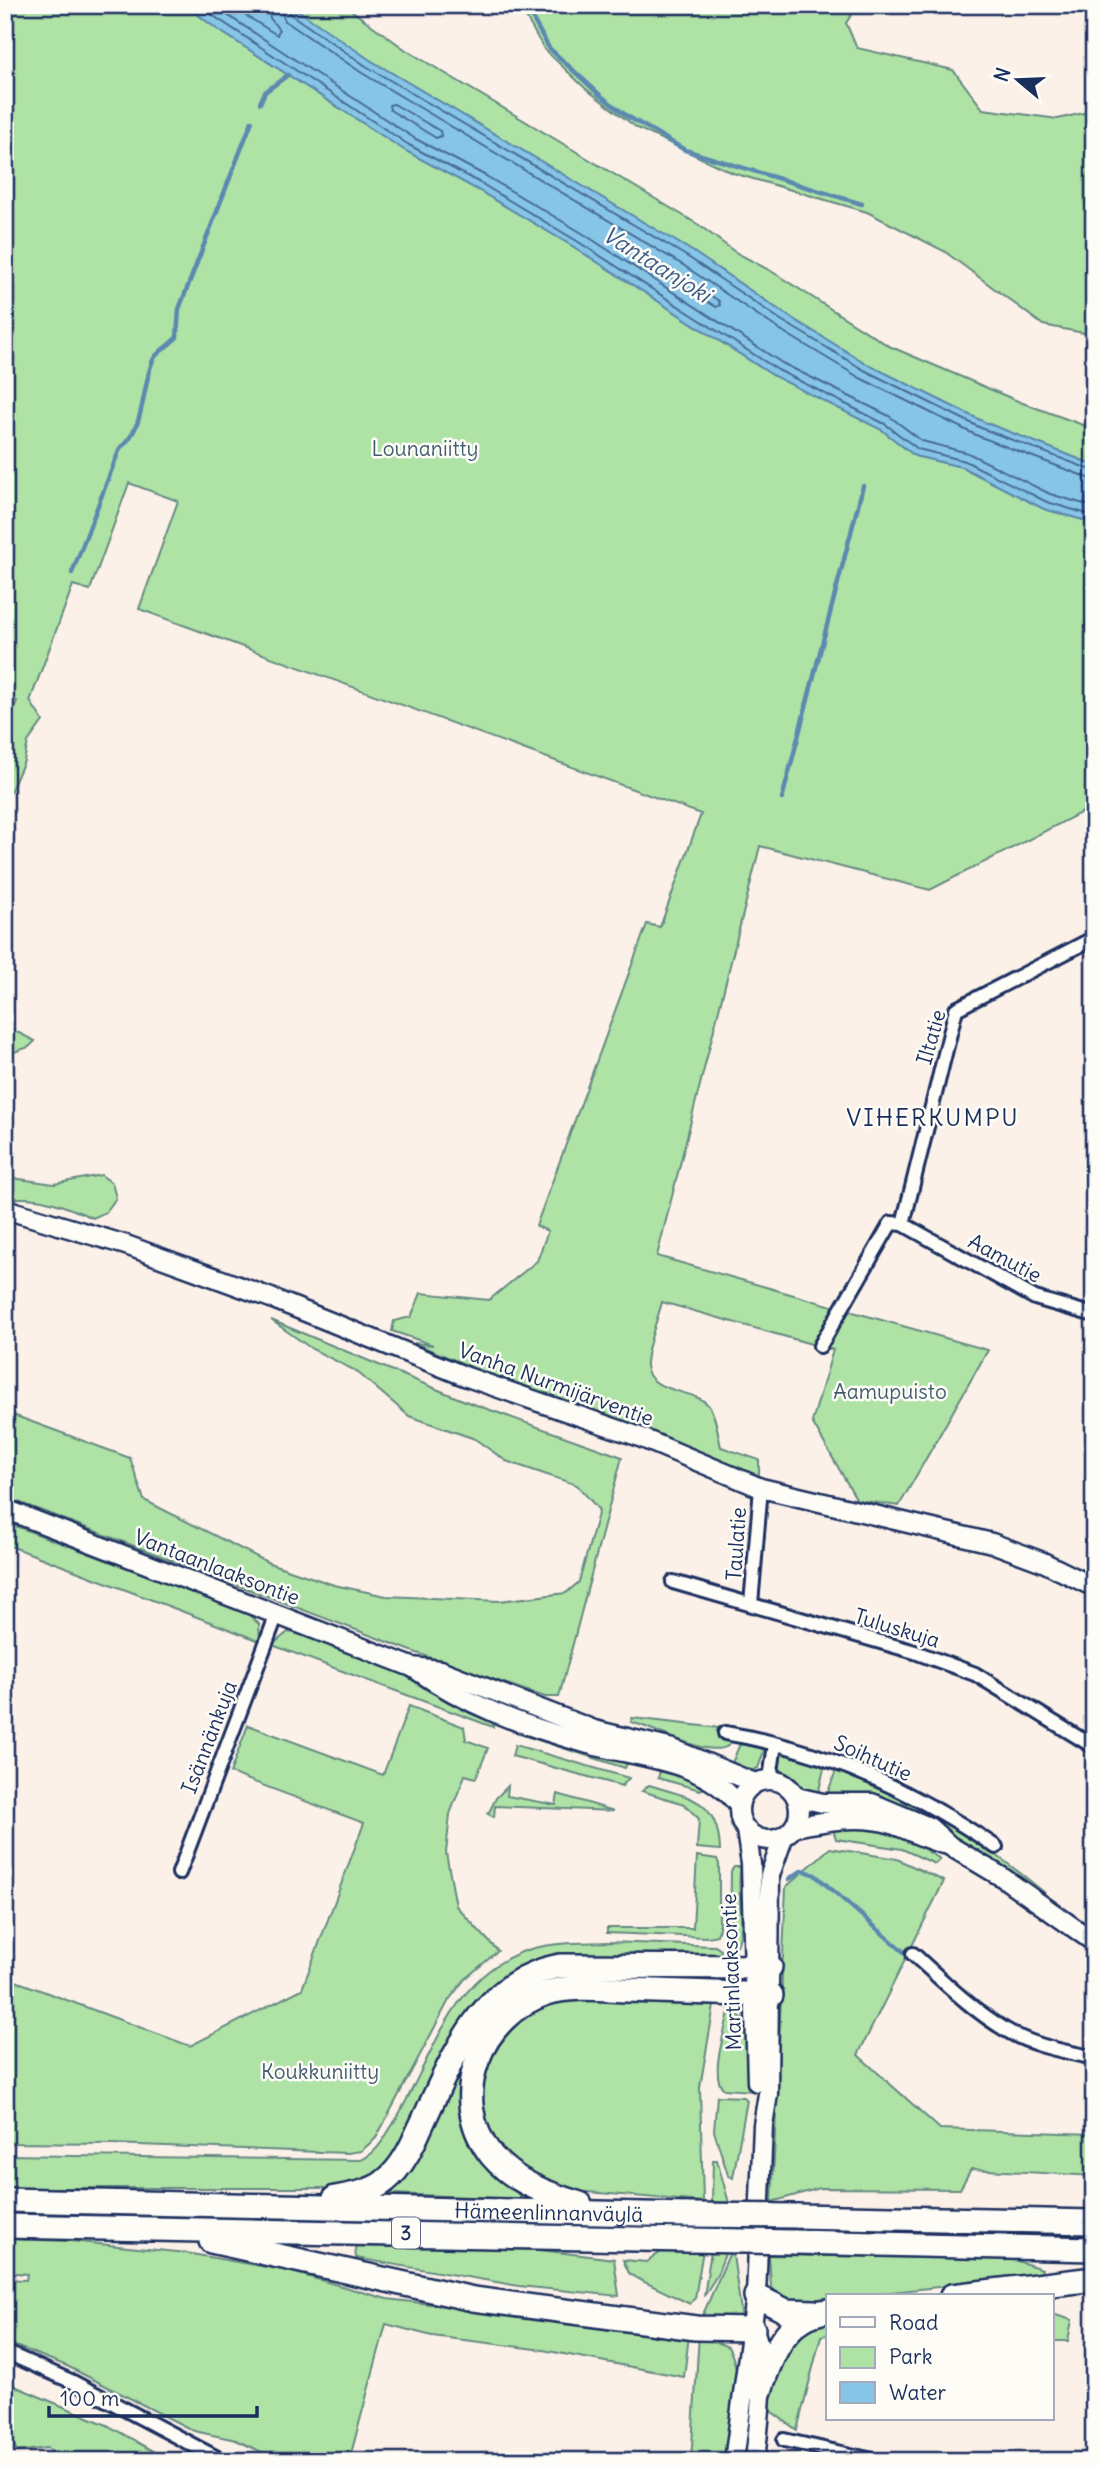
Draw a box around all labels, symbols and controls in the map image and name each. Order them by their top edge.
north arrow [984,46,1054,116]
text: N [988,64,1015,85]
water label: Vantaanjoki [598,219,719,310]
park label: Lounaniitty [371,435,479,462]
street label: Iltatie [910,1006,952,1068]
district label: VIHERKUMPU [846,1102,1020,1132]
street label: Aamutie [964,1227,1046,1289]
street label: Vanha Nurmijärventie [455,1336,657,1432]
park label: Aamupuisto [833,1378,947,1405]
street label: Taulatie [720,1506,752,1582]
street label: Vantaanlaaksontie [130,1523,304,1611]
street label: Tuluskuja [851,1602,943,1654]
street label: Isännänkuja [175,1677,243,1797]
street label: Soihtutie [830,1729,916,1787]
street label: Martinlaaksontie [715,1893,747,2051]
park label: Koukkuniitty [261,2058,379,2085]
street label: Hämeenlinnanväylä [454,2196,644,2228]
road number: 3 [392,2218,420,2248]
legend [826,2294,1054,2420]
text: Road [889,2309,938,2336]
text: Park [889,2343,932,2370]
scale bar [49,2375,257,2419]
text: Water [889,2379,947,2406]
text: 100 m [60,2385,119,2412]

